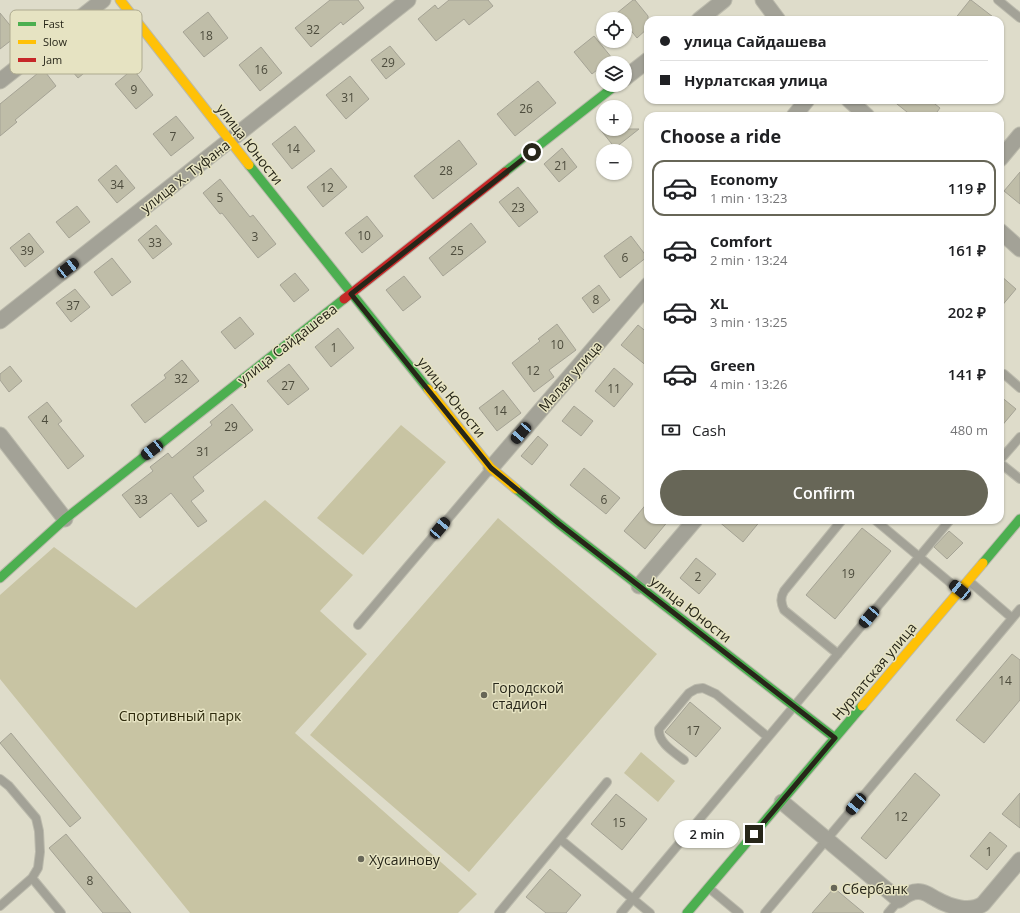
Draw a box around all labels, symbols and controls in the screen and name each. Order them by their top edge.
legend [10,10,142,74]
map controls [596,12,632,180]
button: locate [596,12,632,48]
text: Fast [43,16,64,31]
house number: 32 [306,21,320,38]
house number: 18 [199,27,213,44]
text: улица Сайдашева [684,31,827,51]
text: Slow [43,34,67,49]
text: Jam [42,52,62,67]
house number: 29 [381,54,395,71]
button: layers [596,56,632,92]
house number: 16 [254,61,268,78]
text: Нурлатская улица [684,70,828,90]
house number: 9 [131,81,138,98]
house number: 31 [341,89,355,106]
street label: улица Юности [212,99,288,189]
house number: 26 [519,100,533,117]
button: + [596,100,632,136]
text: Choose a ride [660,124,781,148]
house number: 7 [170,128,177,145]
street label: улица Х. Туфана [136,135,234,217]
house number: 14 [286,140,300,157]
route start [523,143,541,161]
button: − [596,144,632,180]
house number: 21 [554,157,568,174]
house number: 28 [439,162,453,179]
text: Economy [710,169,778,189]
icon: car [662,170,698,206]
house number: 34 [110,176,124,193]
text: 119 ₽ [948,178,986,198]
house number: 12 [320,179,334,196]
house number: 5 [217,189,224,206]
text: 1 min · 13:23 [710,189,787,207]
house number: 23 [511,199,525,216]
house number: 10 [357,227,371,244]
house number: 3 [252,228,259,245]
text: Comfort [710,231,772,251]
icon: car [662,232,698,268]
house number: 33 [148,234,162,251]
text: 161 ₽ [948,240,986,260]
house number: 39 [20,242,34,259]
house number: 25 [450,242,464,259]
house number: 6 [622,249,629,266]
text: 2 min · 13:24 [710,251,787,269]
car [55,256,81,280]
house number: 8 [593,291,600,308]
text: XL [710,293,728,313]
icon: car [662,294,698,330]
house number: 37 [66,297,80,314]
street label: улица Сайдашева [233,299,341,389]
text: 202 ₽ [948,302,986,322]
text: 3 min · 13:25 [710,313,787,331]
house number: 10 [550,336,564,353]
street label: Малая улица [534,337,606,415]
house number: 1 [331,339,337,356]
street label: улица Юности [414,353,490,441]
text: Green [710,355,755,375]
icon: car [662,356,698,392]
house number: 12 [526,362,540,379]
text: 141 ₽ [948,364,986,384]
house number: 32 [174,370,188,387]
text: 4 min · 13:26 [710,375,787,393]
house number: 27 [281,377,295,394]
house number: 11 [607,380,621,397]
house number: 14 [493,402,507,419]
house number: 4 [42,411,49,428]
house number: 29 [224,418,238,435]
icon: cash [660,419,682,441]
car [509,420,533,446]
text: Cash [692,420,726,440]
text: 480 m [950,421,988,439]
car [139,438,165,462]
house number: 31 [196,443,210,460]
button: Confirm [660,470,988,516]
house number: 33 [134,491,148,508]
house number: 6 [601,491,608,508]
car [428,515,452,541]
house number: 19 [841,565,855,582]
house number: 2 [695,568,702,585]
street label: улица Юности [646,571,736,647]
car [947,578,973,602]
car [857,604,881,630]
street label: Нурлатская улица [828,618,920,724]
house number: 14 [998,672,1012,689]
place label: Городской стадион [492,678,564,713]
marker: Городской стадион [479,690,489,700]
park label: Спортивный парк [119,706,242,725]
house number: 17 [686,722,700,739]
car [844,791,868,817]
house number: 12 [894,808,908,825]
house number: 15 [612,814,626,831]
callout: 2 min [674,820,740,848]
text: 2 min [689,825,725,843]
route end [745,825,763,843]
house number: 1 [986,843,992,860]
place label: Хусаинову [369,850,441,869]
marker: Хусаинову [356,854,366,864]
house number: 8 [87,872,94,889]
place label: Сбербанк [842,879,909,898]
marker: Сбербанк [829,883,839,893]

